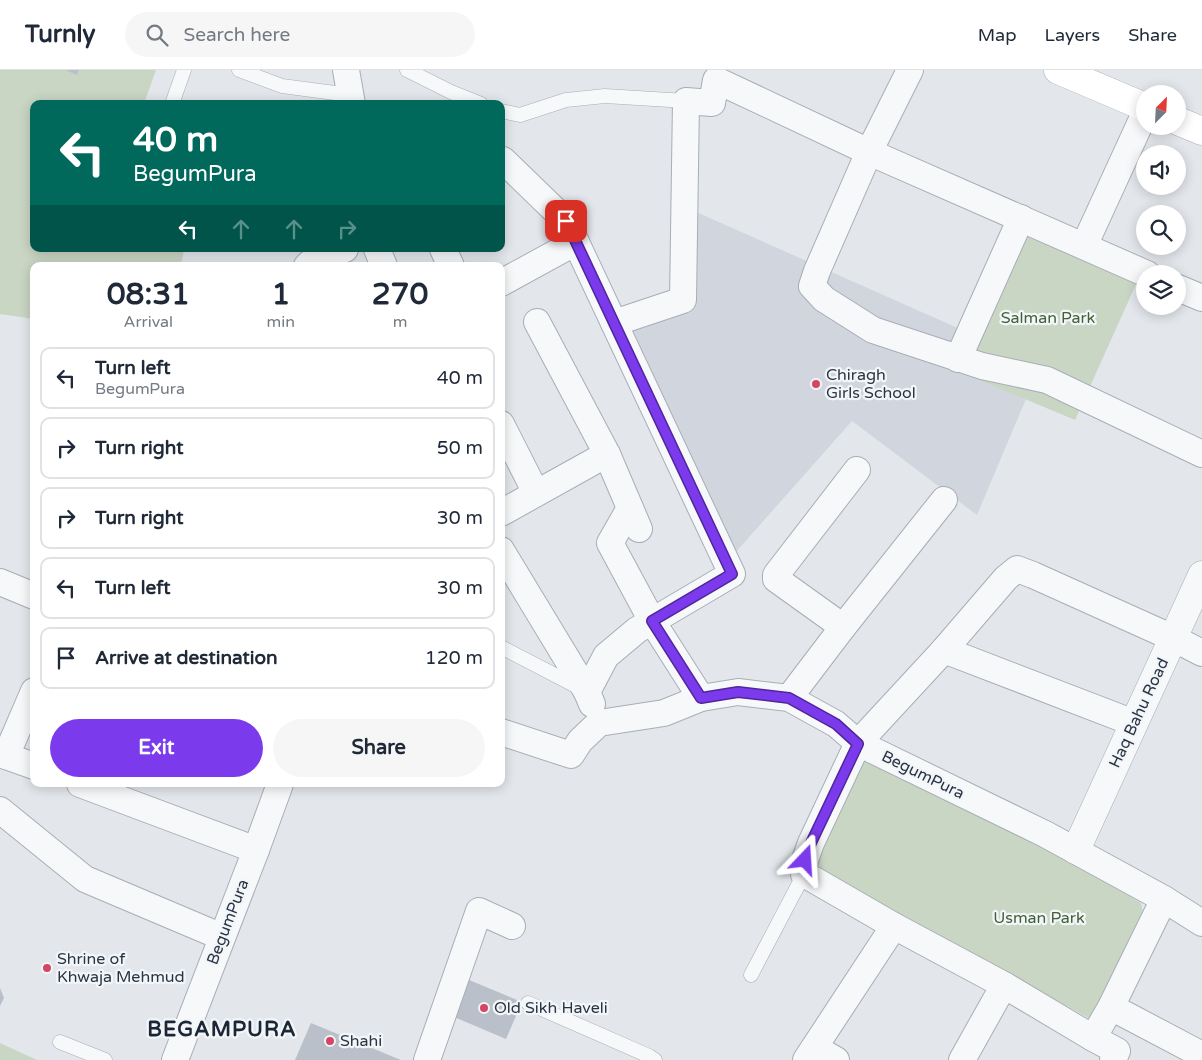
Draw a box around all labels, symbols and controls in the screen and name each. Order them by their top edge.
search box [125,12,475,57]
text: Turnly [25,20,95,49]
icon: search [143,21,171,49]
text: Search here [183,24,290,46]
text: Map [978,24,1017,46]
text: Layers [1045,24,1100,46]
text: Share [1128,24,1177,46]
north arrow [1136,85,1186,135]
map controls [1136,85,1186,315]
text: 40 m [133,119,218,161]
icon: left [50,120,115,185]
button: sound [1136,145,1186,195]
text: BegumPura [133,161,257,187]
pin [545,200,587,242]
button: search [1136,205,1186,255]
icon: arrive [552,207,580,235]
icon: left [174,215,202,243]
icon: ahead [227,215,255,243]
icon: ahead [280,215,308,243]
icon: right [333,215,361,243]
button: layers [1136,265,1186,315]
text: 08:31 [107,276,190,313]
text: 1 [271,276,290,313]
text: 270 [372,276,428,313]
park label: Salman Park [1001,308,1096,328]
text: Arrival [124,312,173,332]
text: min [267,312,295,332]
text: m [393,312,407,332]
text: Turn left [95,357,171,379]
icon: left [52,364,80,392]
place label: Chiragh Girls School [826,365,916,403]
text: 40 m [437,367,483,389]
marker: Chiragh Girls School [810,378,822,390]
text: BegumPura [95,379,185,399]
icon: right [52,434,80,462]
text: Turn right [95,437,183,459]
text: 50 m [437,437,483,459]
icon: right [52,504,80,532]
text: Turn right [95,507,183,529]
text: 30 m [437,507,483,529]
icon: left [52,574,80,602]
text: Turn left [95,577,171,599]
text: 30 m [437,577,483,599]
icon: arrive [52,644,80,672]
text: Arrive at destination [95,647,278,669]
text: 120 m [425,647,483,669]
street label: Haq Bahu Road [1105,655,1173,771]
button: Exit [50,719,263,777]
button: Share [273,719,485,777]
street label: BegumPura [878,746,968,804]
position arrow [778,833,830,885]
street label: BegumPura [203,876,253,968]
park label: Usman Park [993,908,1085,928]
place label: Shrine of Khwaja Mehmud [57,949,185,987]
marker: Shrine of Khwaja Mehmud [41,962,53,974]
place label: Old Sikh Haveli [494,998,608,1018]
marker: Old Sikh Haveli [478,1002,490,1014]
district label: BEGAMPURA [147,1017,297,1042]
place label: Shahi [340,1031,382,1051]
marker: Shahi [324,1035,336,1047]

